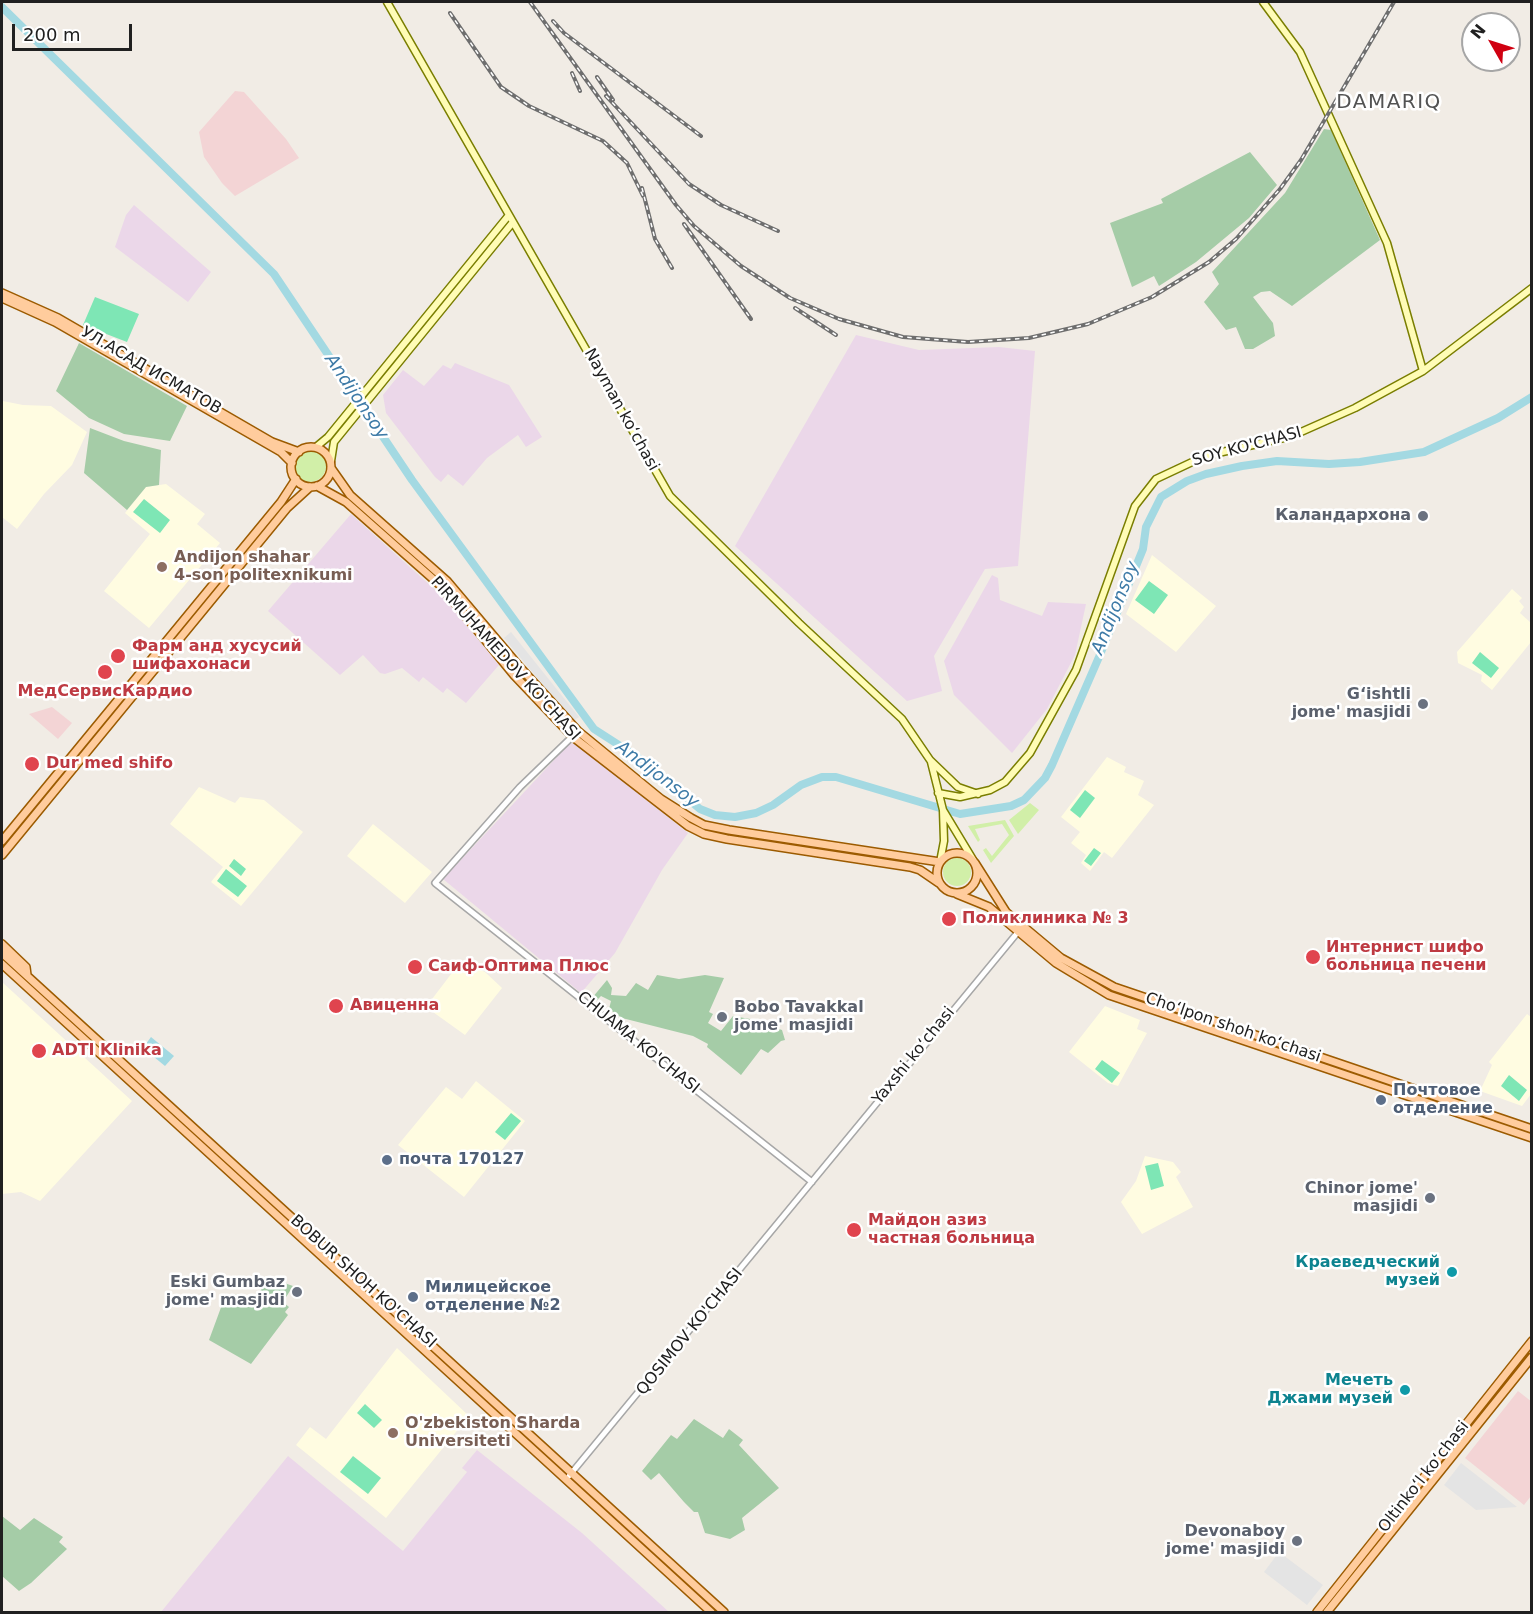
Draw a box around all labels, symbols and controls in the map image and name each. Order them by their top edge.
scale bar [15,12,135,50]
north arrow [1461,12,1521,72]
text: N [1467,20,1490,43]
text: 200 m [23,24,81,45]
district label: DAMARIQ [1336,91,1442,115]
street label: УЛ.АСАД ИСМАТОВ [77,323,225,419]
street label: Nayman koʻchasi [579,345,663,475]
water label: Andijonsoy [319,350,393,444]
street label: SOY KO'CHASI [1190,423,1304,471]
place label: Каландархона [1275,506,1411,526]
marker: Каландархона [1416,509,1430,523]
place label: Andijon shahar 4-son politexnikumi [174,548,353,586]
water label: Andijonsoy [1088,558,1144,658]
marker: Andijon shahar 4-son politexnikumi [155,560,169,574]
street label: PIRMUHAMEDOV KO'CHASI [426,573,584,745]
place label: Фарм анд хусусий шифахонаси [132,637,302,675]
marker: Фарм анд хусусий шифахонаси [109,647,127,665]
marker: МедСервисКардио [96,663,114,681]
place label: МедСервисКардио [17,682,193,702]
place label: Gʻishtli jome' masjidi [1292,685,1411,723]
marker: Gʻishtli jome' masjidi [1416,697,1430,711]
water label: Andijonsoy [611,737,703,813]
place label: Dur med shifo [46,754,173,774]
marker: Dur med shifo [23,755,41,773]
place label: Поликлиника № 3 [962,909,1129,929]
marker: Поликлиника № 3 [940,910,958,928]
place label: Интернист шифо больница печени [1326,938,1486,976]
marker: Интернист шифо больница печени [1304,948,1322,966]
place label: Саиф-Оптима Плюс [428,957,609,977]
marker: Саиф-Оптима Плюс [406,958,424,976]
street label: CHUAMA KO'CHASI [573,988,703,1098]
street label: Choʻlpon shoh koʻchasi [1143,989,1323,1067]
place label: Авиценна [350,996,439,1016]
marker: Авиценна [327,997,345,1015]
place label: Bobo Tavakkal jome' masjidi [734,998,864,1036]
street label: Yaxshi koʻchasi [869,1003,959,1109]
marker: Bobo Tavakkal jome' masjidi [715,1010,729,1024]
place label: ADTI Klinika [52,1041,162,1061]
marker: ADTI Klinika [30,1042,48,1060]
place label: Почтовое отделение [1393,1081,1493,1119]
marker: Почтовое отделение [1374,1093,1388,1107]
place label: почта 170127 [399,1150,524,1170]
marker: почта 170127 [380,1153,394,1167]
place label: Chinor jome' masjidi [1305,1179,1418,1217]
marker: Chinor jome' masjidi [1423,1191,1437,1205]
street label: BOBUR SHOH KO'CHASI [286,1211,440,1353]
place label: Майдон азиз частная больница [868,1211,1035,1249]
marker: Майдон азиз частная больница [845,1221,863,1239]
place label: Краеведческий музей [1295,1253,1440,1291]
street label: QOSIMOV KO'CHASI [633,1265,747,1399]
marker: Краеведческий музей [1445,1265,1459,1279]
place label: Eski Gumbaz jome' masjidi [166,1273,285,1311]
place label: Милицейское отделение №2 [425,1278,561,1316]
marker: Eski Gumbaz jome' masjidi [290,1285,304,1299]
marker: Милицейское отделение №2 [406,1290,420,1304]
place label: Мечеть Джами музей [1267,1371,1393,1409]
marker: Мечеть Джами музей [1398,1383,1412,1397]
place label: O'zbekiston Sharda Universiteti [405,1414,580,1452]
street label: Oltinkoʻl koʻchasi [1375,1417,1473,1537]
marker: O'zbekiston Sharda Universiteti [386,1426,400,1440]
place label: Devonaboy jome' masjidi [1166,1522,1285,1560]
marker: Devonaboy jome' masjidi [1290,1534,1304,1548]

